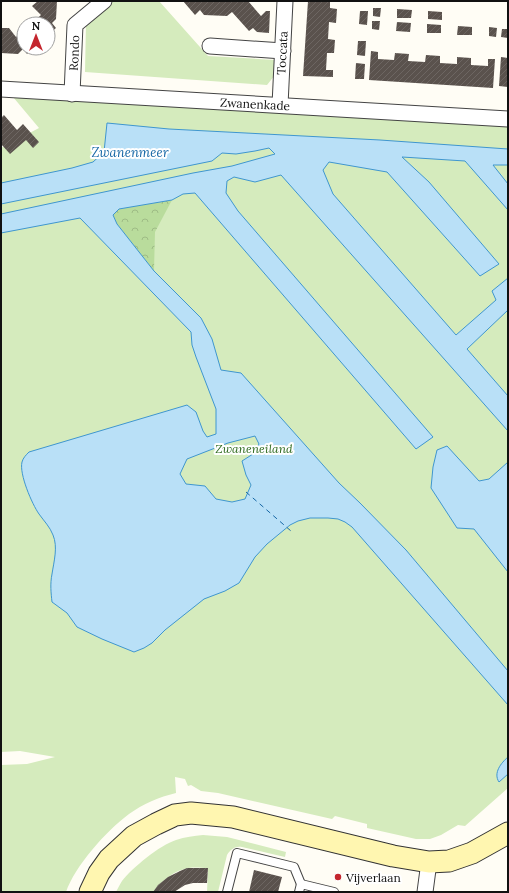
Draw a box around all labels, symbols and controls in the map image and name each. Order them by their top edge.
north arrow [16,16,56,56]
text: N [32,19,41,33]
street label: Toccata [273,31,291,75]
street label: Rondo [66,35,82,71]
street label: Zwanenkade [219,95,291,113]
water label: Zwanenmeer [91,144,169,161]
park label: Zwaneneiland [215,441,293,456]
place label: Vijverlaan [345,870,401,885]
marker: Vijverlaan [333,872,343,882]

